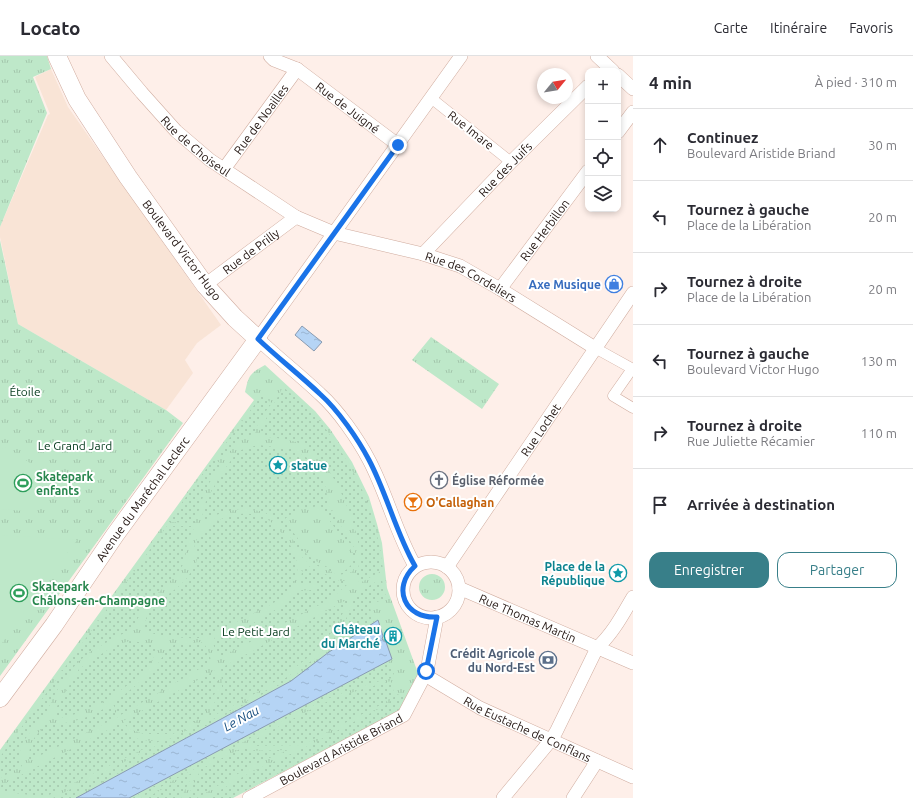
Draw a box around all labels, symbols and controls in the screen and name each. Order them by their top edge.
text: Locato [20,17,81,39]
text: Carte [714,20,748,36]
text: Itinéraire [770,20,827,36]
text: Favoris [849,20,893,36]
north arrow [537,68,573,104]
map controls [585,68,621,212]
button: + [585,68,621,104]
text: 4 min [649,73,692,92]
text: À pied · 310 m [815,75,897,89]
street label: Rue de Juigné [314,79,382,135]
street label: Rue de Noailles [231,82,290,156]
button: − [585,104,621,140]
street label: Rue Imare [446,108,496,152]
street label: Rue de Choiseul [159,113,233,178]
text: Continuez [687,129,758,146]
icon: ahead [649,134,671,156]
route end [389,136,407,154]
text: 30 m [868,138,897,152]
street label: Rue des Juifs [475,139,534,199]
button: locate [585,140,621,176]
text: Boulevard Aristide Briand [687,146,836,160]
button: layers [585,176,621,212]
street label: Rue Herbillon [517,196,571,263]
street label: Boulevard Victor Hugo [140,197,224,303]
text: Tournez à gauche [687,201,810,218]
icon: left [649,206,671,228]
text: 20 m [868,210,897,224]
text: Place de la Libération [687,218,811,232]
street label: Rue de Prilly [220,226,282,276]
street label: Rue des Cordeliers [424,249,519,304]
text: Tournez à droite [687,273,802,290]
shop icon: Axe Musique [604,274,624,294]
place label: Axe Musique [528,278,601,291]
icon: right [649,278,671,300]
text: 20 m [868,282,897,296]
text: Place de la Libération [687,290,811,304]
text: Tournez à gauche [687,345,810,362]
icon: left [649,350,671,372]
text: 130 m [861,354,897,368]
text: Boulevard Victor Hugo [687,362,819,376]
park label: Étoile [9,385,41,398]
street label: Rue Lochet [518,401,563,458]
text: Tournez à droite [687,417,802,434]
icon: right [649,422,671,444]
text: 110 m [861,426,897,440]
street label: Avenue du Maréchal Leclerc [93,433,192,563]
text: Rue Juliette Récamier [687,434,815,448]
park label: Le Grand Jard [38,439,112,452]
place icon: statue [268,455,288,475]
place label: statue [291,459,327,472]
place label: Skatepark enfants [36,470,94,497]
church icon: Église Réformée [429,470,449,490]
place label: Église Réformée [452,472,544,487]
sports icon: Skatepark enfants [13,473,33,493]
bar icon: O'Callaghan [403,492,423,512]
icon: arrive [649,494,671,516]
place label: O'Callaghan [426,496,494,509]
text: Arrivée à destination [687,496,835,513]
button: Enregistrer [649,552,769,588]
button: Partager [777,552,897,588]
place label: Place de la République [541,560,605,587]
place icon: Place de la République [608,563,628,583]
place label: Skatepark Châlons-en-Champagne [32,580,165,607]
sports icon: Skatepark Châlons-en-Champagne [9,583,29,603]
street label: Rue Thomas Martin [477,591,578,644]
place label: Château du Marché [321,623,380,650]
park label: Le Petit Jard [222,625,290,638]
building icon: Château du Marché [383,626,403,646]
place label: Crédit Agricole du Nord-Est [450,647,535,674]
bank icon: Crédit Agricole du Nord-Est [538,650,558,670]
route start [417,662,435,680]
street label: Rue Eustache de Conflans [462,693,593,764]
water label: Le Nau [221,703,261,733]
street label: Boulevard Aristide Briand [277,711,404,787]

